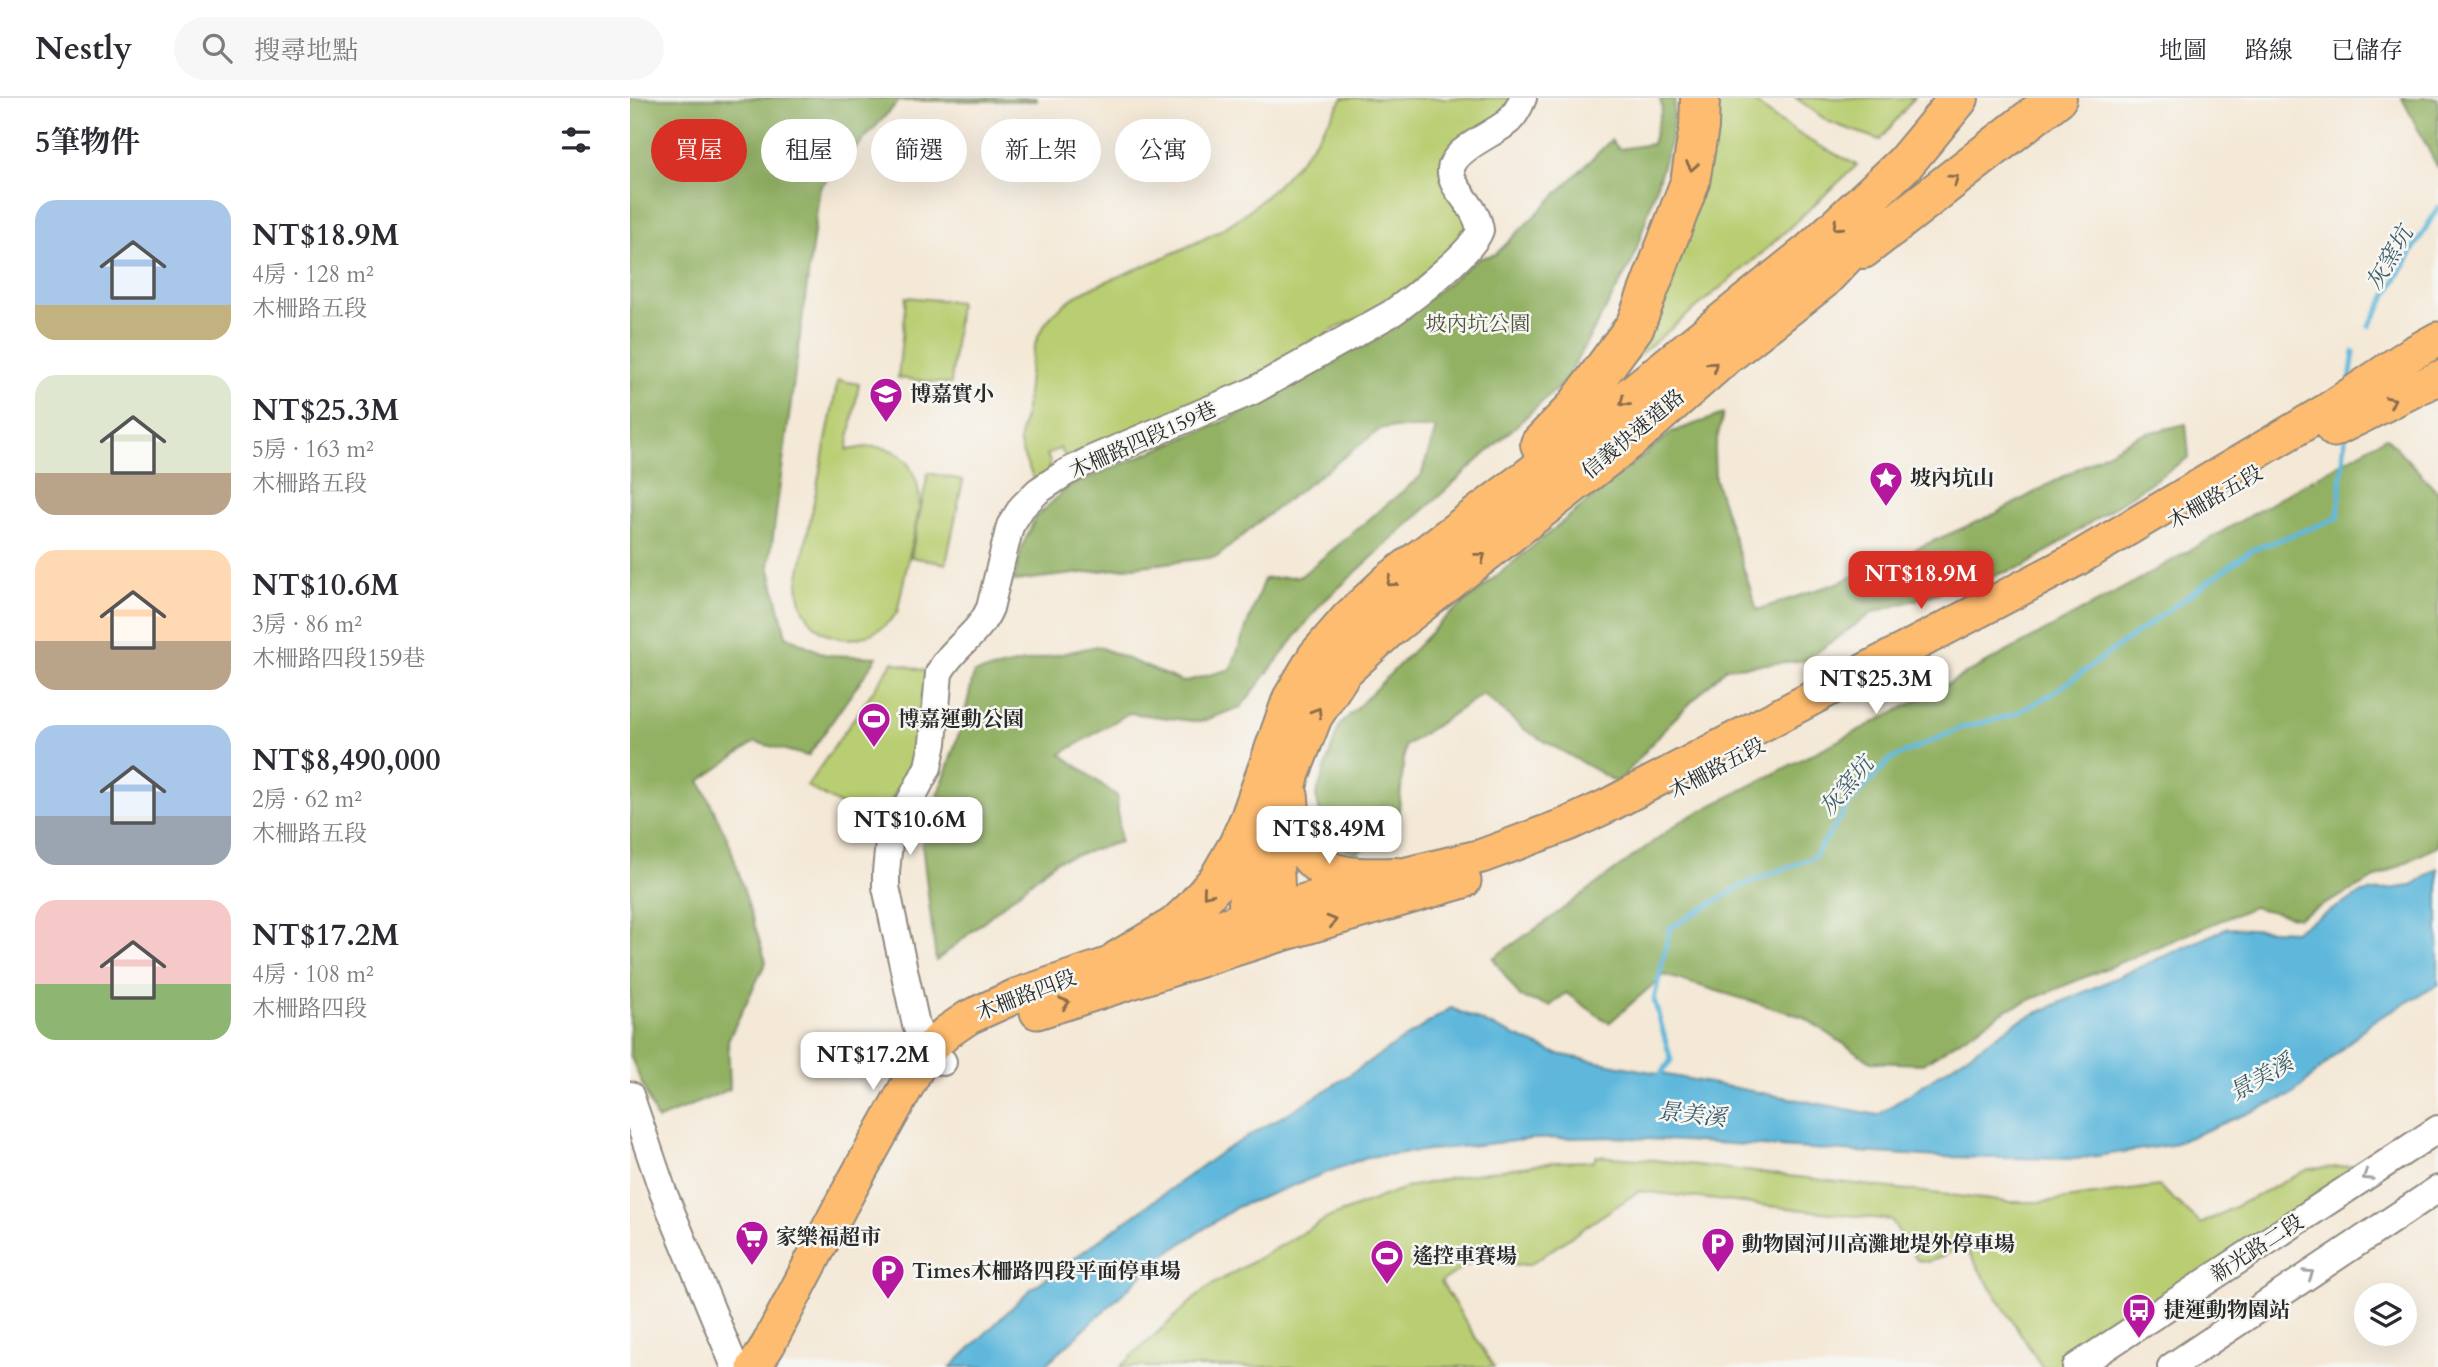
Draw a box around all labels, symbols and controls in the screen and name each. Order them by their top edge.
search box [174,17,664,80]
text: Nestly [35,26,132,71]
icon: search [198,29,236,67]
text: 搜尋地點 [254,33,358,68]
text: 地圖 [2159,34,2207,67]
text: 路線 [2245,34,2293,67]
text: 已儲存 [2331,34,2403,67]
chip: 買屋 [651,119,747,182]
chip: 租屋 [761,119,857,182]
chip: 篩選 [871,119,967,182]
chip: 新上架 [981,119,1101,182]
chip: 公寓 [1115,119,1211,182]
icon: filters [557,121,595,159]
text: 5筆物件 [35,122,140,163]
one-way arrow [1685,160,1700,172]
one-way arrow [1946,174,1959,187]
text: NT$18.9M [252,215,399,256]
one-way arrow [1833,218,1846,231]
water label: 灰窯坑 [2359,218,2422,296]
icon: home [91,228,175,312]
text: 4房 · 128 m² [252,259,374,290]
text: 木柵路五段 [252,293,367,324]
park label: 坡內坑公園 [1426,310,1531,339]
one-way arrow [1705,362,1718,374]
school or university icon: 博嘉實小 [867,375,905,424]
place label: 博嘉實小 [910,380,994,409]
street label: 信義快速道路 [1576,383,1691,486]
text: NT$25.3M [252,390,399,431]
one-way arrow [1619,393,1631,406]
street label: 木柵路四段159巷 [1065,395,1221,486]
one-way arrow [2384,395,2396,409]
icon: home [91,403,175,487]
text: 5房 · 163 m² [252,434,374,465]
place icon: 坡內坑山 [1867,459,1905,508]
street label: 木柵路五段 [2163,459,2268,536]
place label: 坡內坑山 [1910,464,1994,493]
text: 木柵路五段 [252,468,367,499]
pin: NT$18.9M [1849,552,1993,611]
one-way arrow [1472,553,1485,565]
text: NT$18.9M [1865,558,1977,589]
text: NT$10.6M [252,565,399,606]
one-way arrow [1387,574,1400,586]
icon: home [91,578,175,662]
text: 3房 · 86 m² [252,609,362,640]
text: 木柵路四段159巷 [252,643,425,674]
pin: NT$25.3M [1804,656,1948,716]
text: NT$25.3M [1820,663,1932,694]
sports icon: 博嘉運動公園 [855,700,893,749]
place label: 博嘉運動公園 [898,705,1024,734]
one-way arrow [1308,706,1321,719]
street label: 木柵路五段 [1664,731,1770,806]
text: NT$8,490,000 [252,740,441,781]
water label: 灰窯坑 [1812,748,1882,823]
icon: home [91,753,175,837]
text: 2房 · 62 m² [252,784,362,815]
pin: NT$10.6M [838,798,982,857]
text: NT$10.6M [854,804,966,835]
pin: NT$8.49M [1257,806,1401,866]
text: NT$8.49M [1273,813,1385,844]
text: 木柵路五段 [252,818,367,849]
one-way arrow [1203,885,1215,898]
one-way arrow [1326,914,1338,929]
text: NT$17.2M [252,915,399,956]
icon: home [91,928,175,1012]
text: 4房 · 108 m² [252,959,374,990]
street label: 木柵路四段 [972,963,1080,1028]
text: 木柵路四段 [252,993,367,1024]
one-way arrow [1059,996,1071,1011]
pin: NT$17.2M [801,1032,945,1092]
text: NT$17.2M [817,1039,929,1070]
water label: 景美溪 [2224,1045,2301,1108]
water label: 景美溪 [1656,1095,1731,1134]
one-way arrow [2362,1168,2375,1180]
street label: 新光路二段 [2205,1208,2309,1289]
supermarket icon: 家樂福超市 [733,1218,771,1267]
place label: 家樂福超市 [776,1223,881,1252]
parking icon: 動物園河川高灘地堤外停車場 [1699,1225,1737,1274]
place label: 動物園河川高灘地堤外停車場 [1742,1230,2015,1259]
sports icon: 遙控車賽場 [1368,1237,1406,1286]
place label: 遙控車賽場 [1412,1242,1517,1271]
parking icon: Times木柵路四段平面停車場 [869,1252,907,1301]
place label: Times木柵路四段平面停車場 [912,1257,1181,1286]
one-way arrow [2301,1269,2314,1282]
map controls [2354,1283,2417,1346]
button: layers [2354,1283,2417,1346]
bus stop icon: 捷運動物園站 [2120,1291,2158,1340]
place label: 捷運動物園站 [2164,1296,2290,1325]

